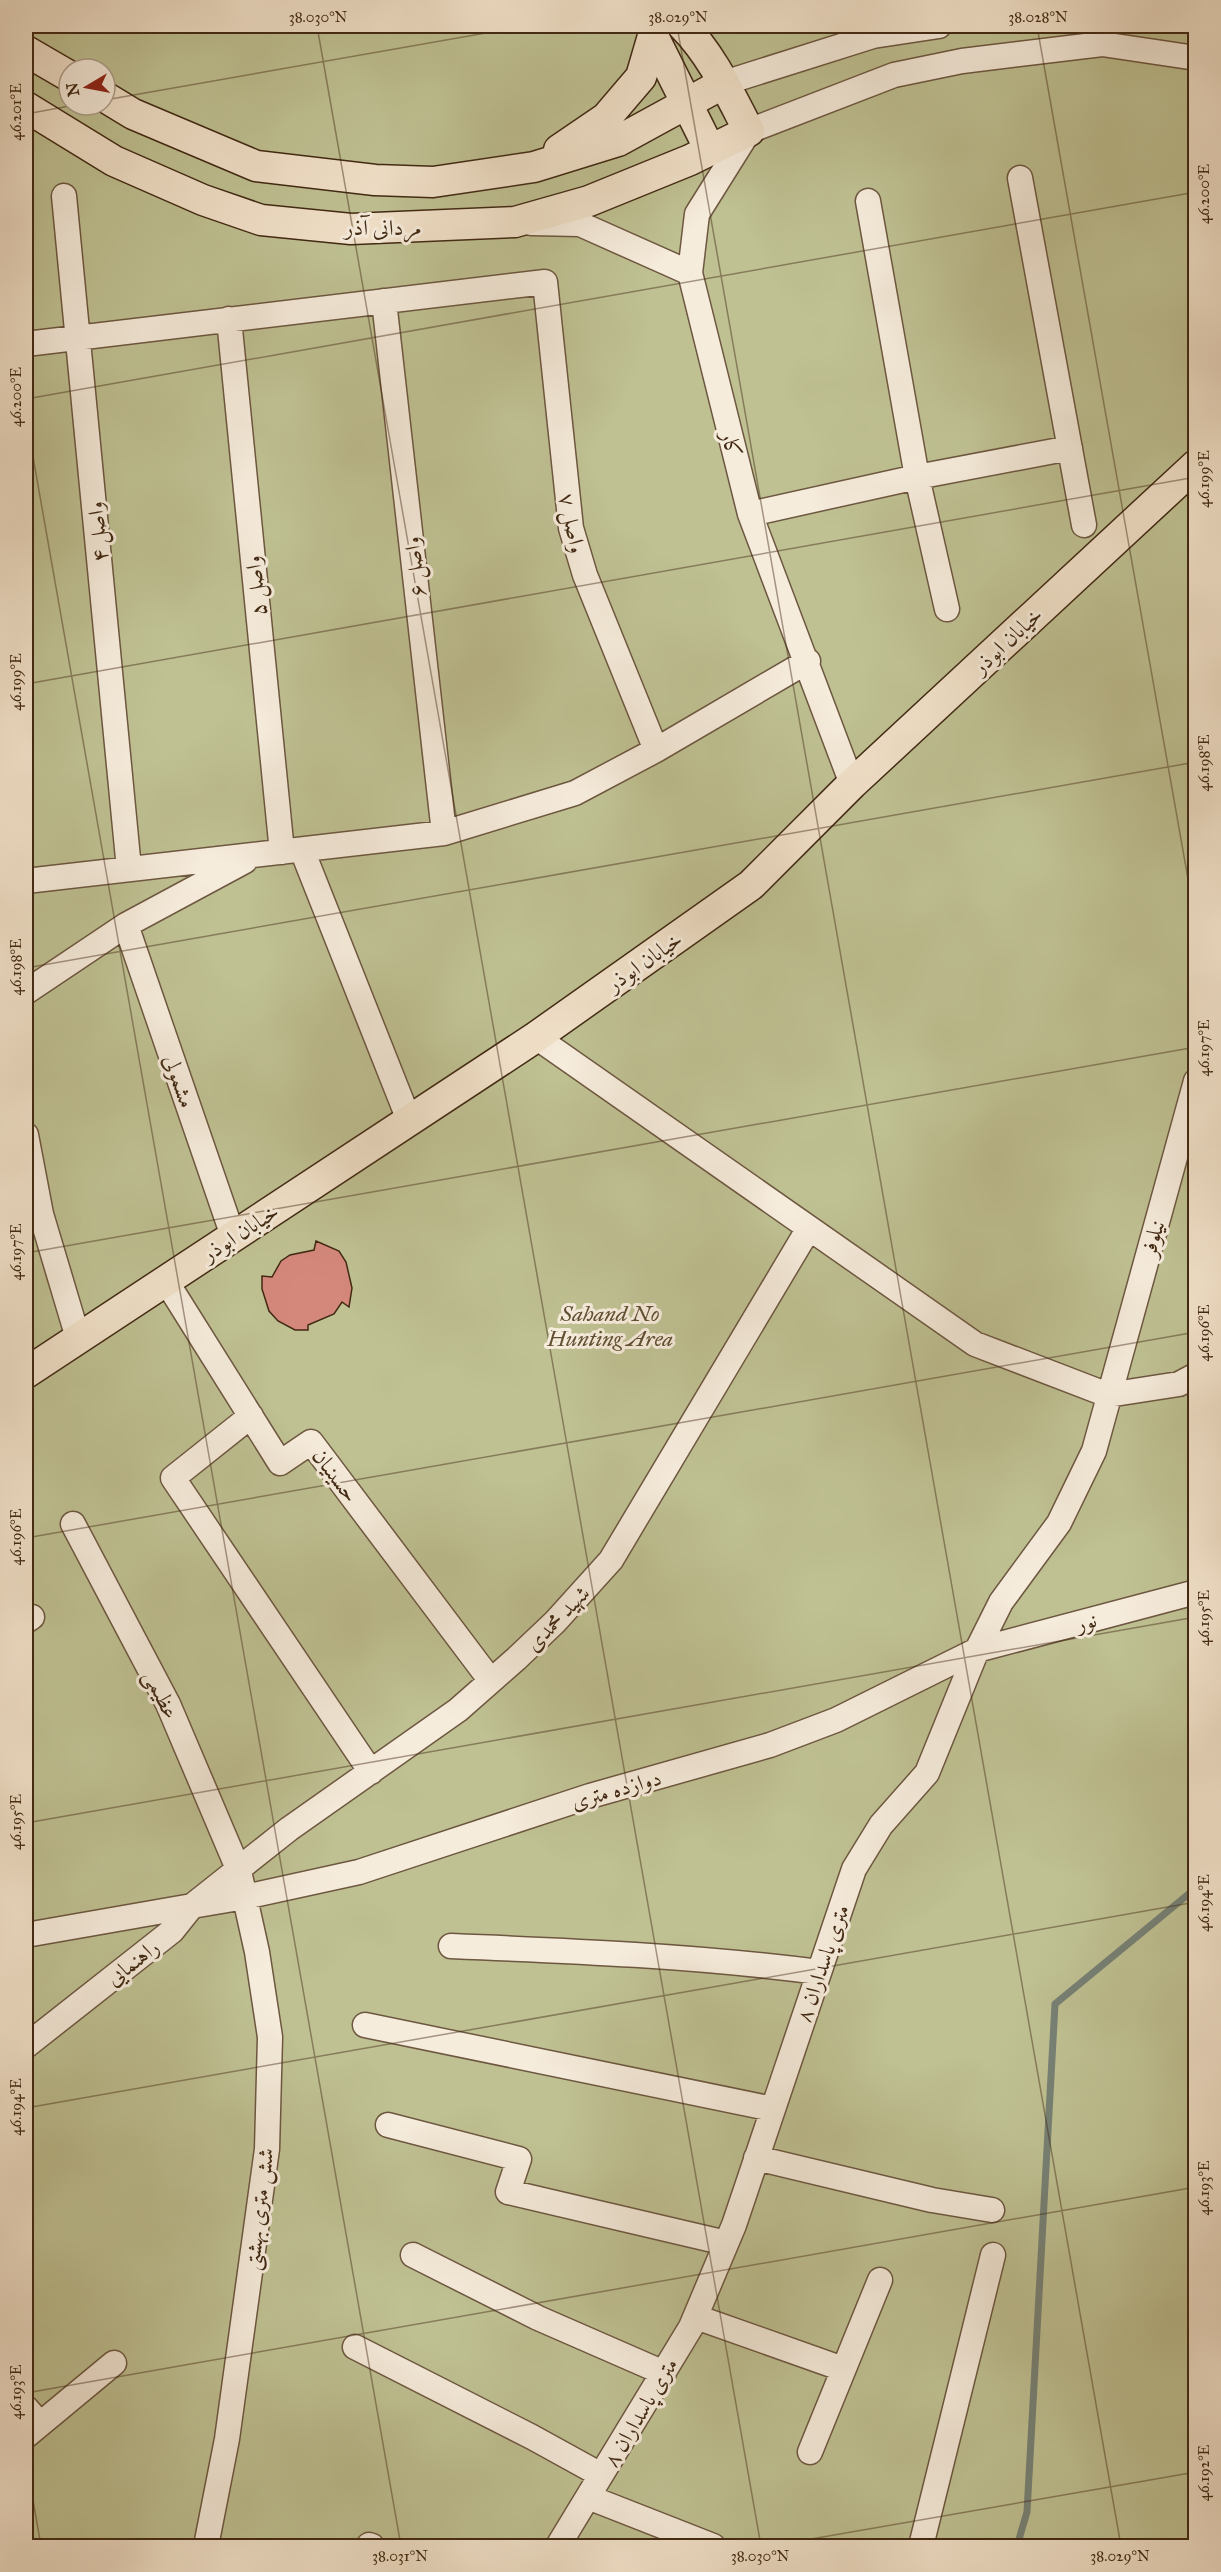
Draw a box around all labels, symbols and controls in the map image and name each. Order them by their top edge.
text: 38.030°N [289,8,348,26]
text: 38.029°N [648,8,708,26]
text: 38.028°N [1008,8,1068,26]
north arrow [57,57,117,117]
text: N [62,81,83,98]
text: 46.201°E [7,83,25,141]
text: 46.200°E [1195,164,1213,224]
street label: مردانی آذر [342,214,422,243]
text: 46.200°E [7,367,25,427]
street label: کار [715,426,748,460]
text: 46.199°E [1195,450,1213,508]
street label: واصل ۷ [552,491,592,556]
street label: واصل ۴ [81,500,116,563]
street label: واصل ۶ [398,535,433,599]
street label: واصل ۵ [239,554,274,618]
street label: خیابان ابوذر [965,601,1048,681]
text: 46.199°E [7,653,25,711]
text: 46.198°E [1195,734,1213,792]
street label: خیابان ابوذر [599,926,687,998]
text: 46.198°E [7,938,25,996]
text: 46.197°E [1195,1019,1213,1077]
street label: مشمولی [158,1051,201,1111]
street label: خیابان ابوذر [195,1198,284,1268]
street label: نیلوفر [1134,1217,1171,1262]
text: 46.197°E [7,1223,25,1281]
park label: Sahand No Hunting Area [546,1300,673,1352]
text: 46.196°E [1195,1304,1213,1361]
street label: حسینیان [307,1443,365,1508]
text: 46.196°E [7,1508,25,1565]
street label: شهید محمدی [519,1580,596,1658]
text: 46.195°E [1195,1590,1213,1646]
street label: نور [1071,1606,1100,1638]
street label: عظیمی [136,1665,185,1724]
street label: دوازده متری [568,1764,664,1815]
text: 46.195°E [7,1794,25,1850]
text: 46.194°E [1195,1874,1213,1932]
street label: ۸ متری پاسداران [790,1901,858,2027]
street label: راهنمایی [100,1933,166,1993]
text: 46.194°E [7,2078,25,2136]
street label: شش متری بهشتی [238,2146,281,2272]
text: 46.193°E [1195,2160,1213,2216]
street label: ۸ متری پاسداران [597,2353,686,2473]
text: 46.193°E [7,2364,25,2420]
text: 46.192°E [1195,2444,1213,2501]
text: 38.031°N [372,2547,428,2565]
text: 38.030°N [731,2547,790,2565]
text: 38.029°N [1090,2547,1150,2565]

